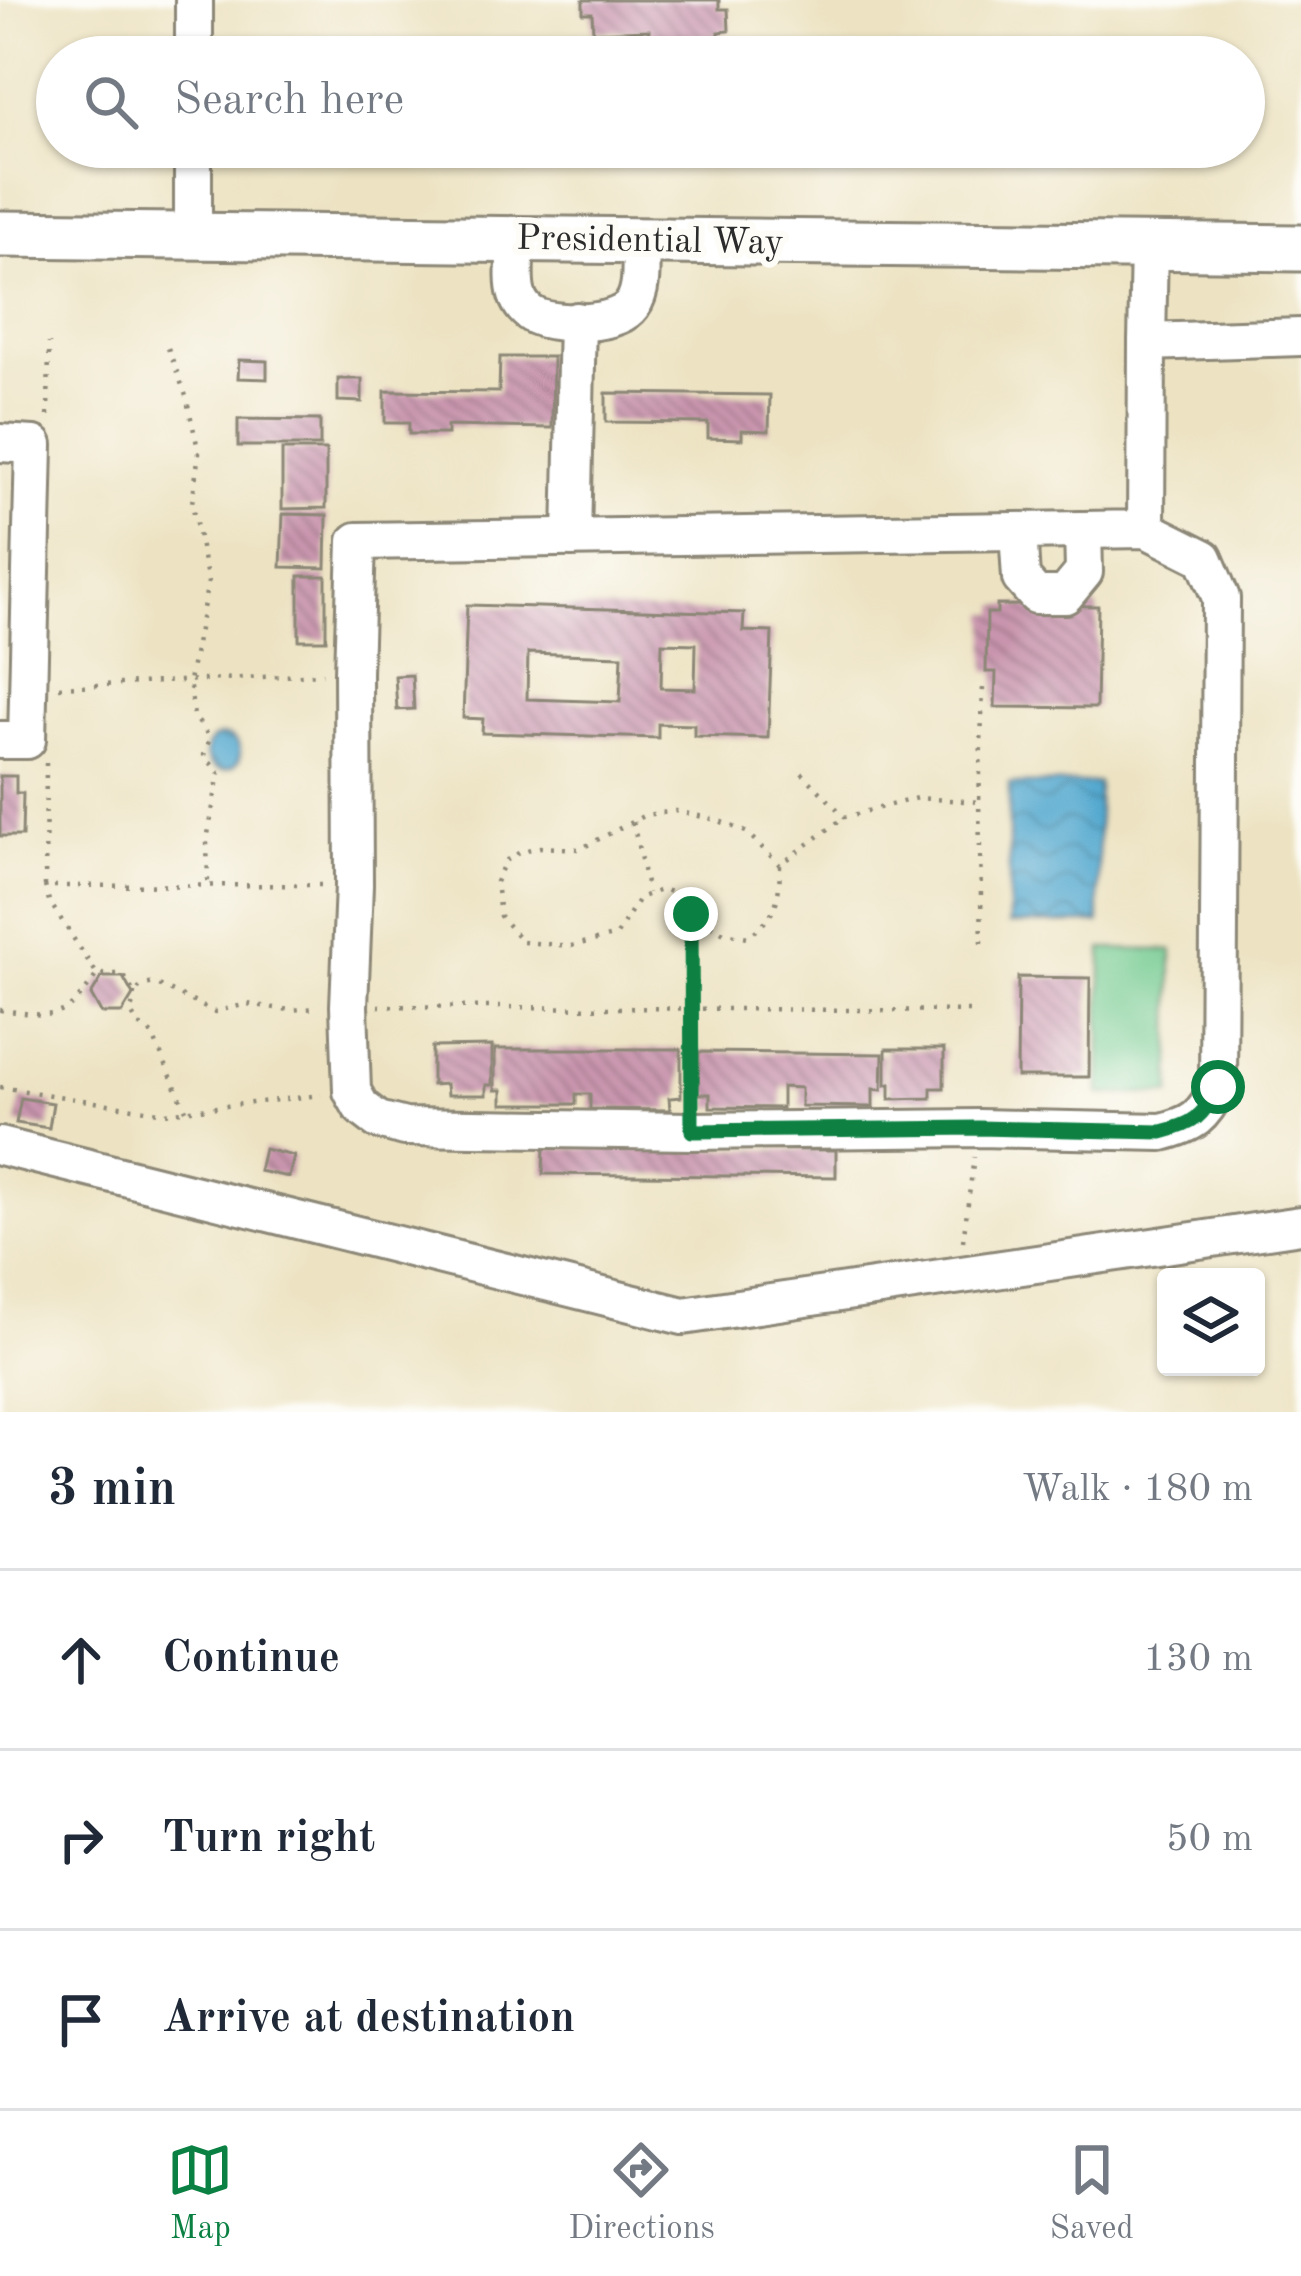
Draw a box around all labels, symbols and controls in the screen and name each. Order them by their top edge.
search box [36,36,1265,168]
icon: search [78,69,144,135]
text: Search here [174,79,404,124]
street label: Presidential Way [516,222,784,262]
route end [664,887,718,941]
route start [1191,1060,1245,1114]
map controls [1157,1268,1265,1376]
button: layers [1157,1268,1265,1376]
text: 3 min [48,1465,176,1516]
text: Walk · 180 m [1022,1470,1253,1509]
icon: ahead [48,1627,114,1693]
text: Continue [162,1637,340,1682]
text: 130 m [1143,1640,1253,1679]
icon: right [48,1807,114,1873]
text: Turn right [162,1817,375,1862]
text: 50 m [1166,1820,1253,1859]
icon: arrive [48,1987,114,2053]
text: Arrive at destination [162,1997,575,2042]
tab: Map [167,2137,233,2250]
tab: Directions [568,2137,715,2250]
tab: Saved [1050,2137,1134,2250]

